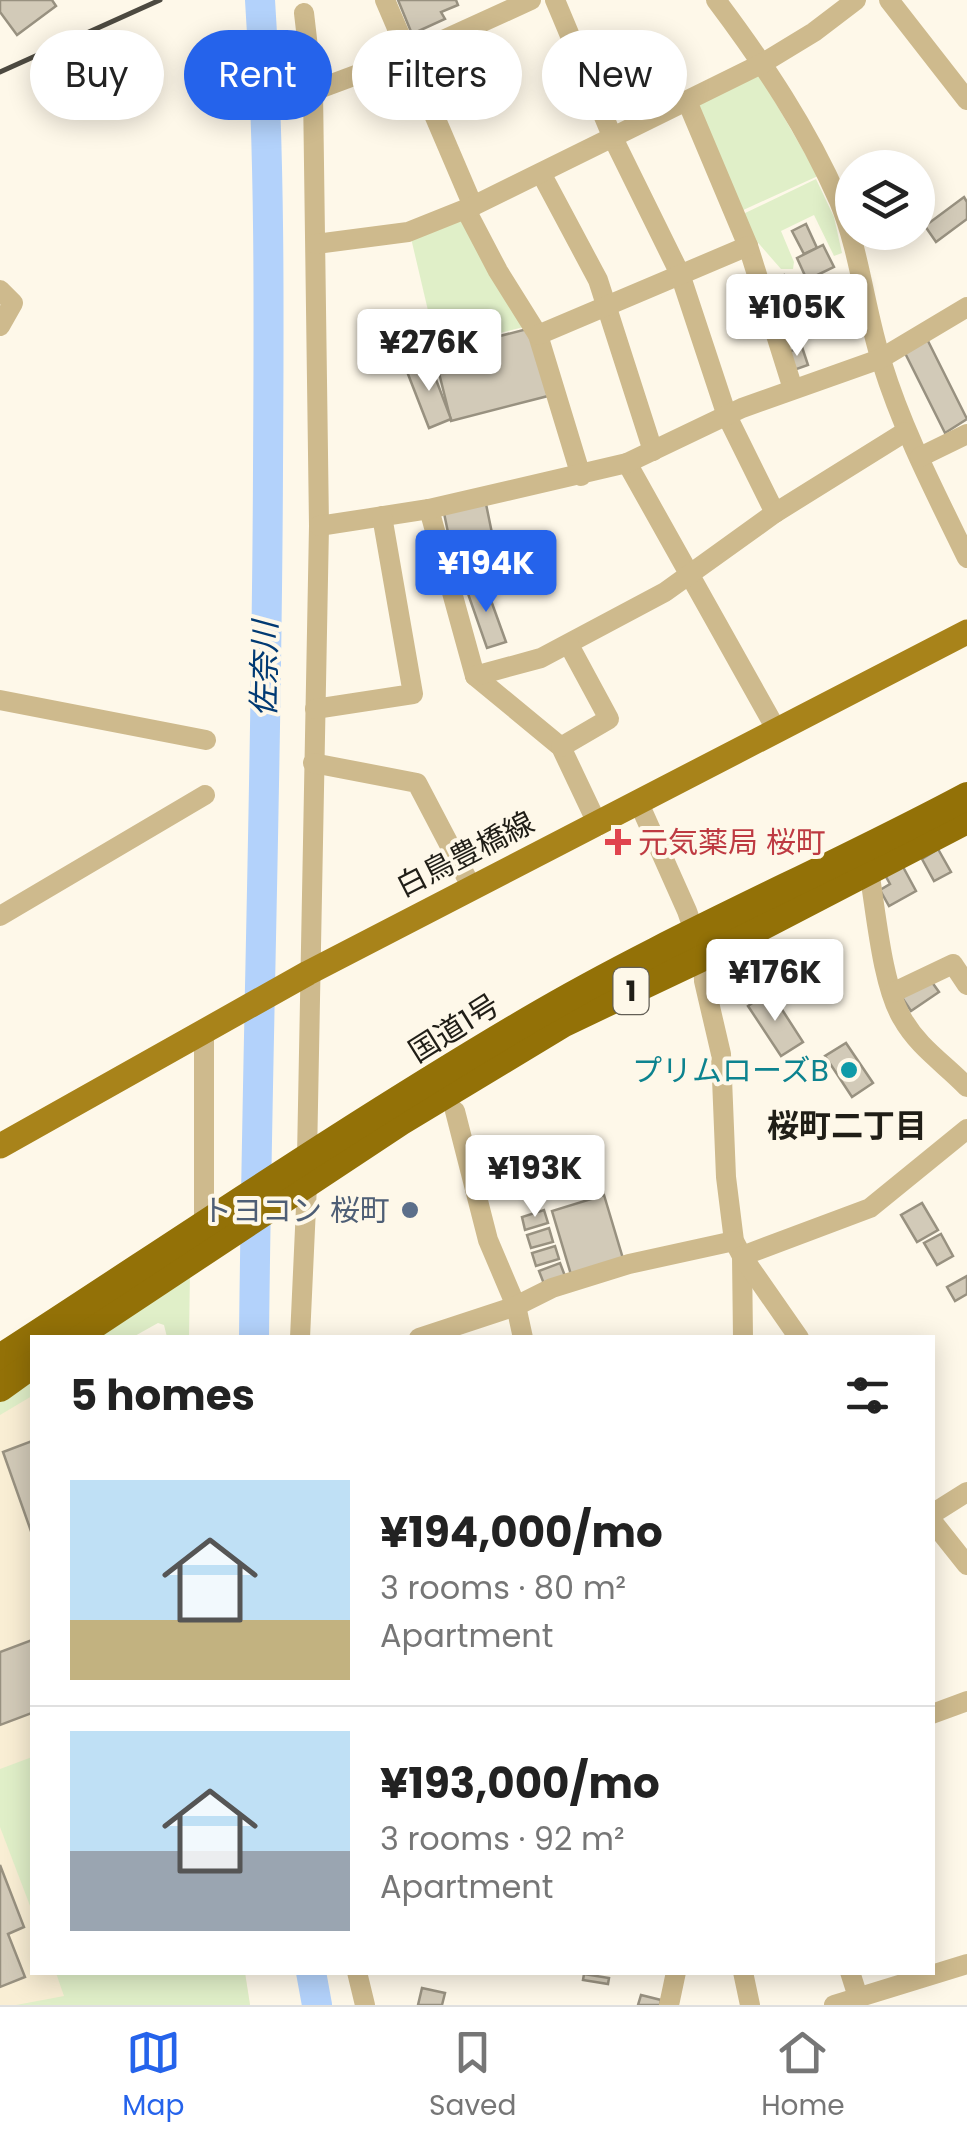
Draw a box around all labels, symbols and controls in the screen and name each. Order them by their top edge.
chip: Buy [30,30,164,120]
chip: Rent [184,30,332,120]
chip: Filters [352,30,522,120]
chip: New [542,30,687,120]
map controls [835,150,935,250]
button: layers [835,150,935,250]
pin: ¥105K [727,274,867,359]
text: ¥105K [748,284,846,329]
pin: ¥276K [359,309,499,394]
text: ¥276K [379,319,479,364]
pin: ¥194K [416,530,556,615]
text: ¥194K [437,540,535,585]
water label: 佐奈川 [241,618,287,717]
street label: 白鳥豊橋線 [388,801,542,907]
place label: 元気薬局 桜町 [638,821,826,864]
marker: 元気薬局 桜町 [607,831,629,853]
pin: ¥176K [705,939,845,1024]
text: ¥176K [728,949,822,994]
road number: 1 [614,968,648,1014]
street label: 国道1号 [400,983,508,1073]
place label: プリムローズB [632,1049,829,1092]
marker: プリムローズB [838,1059,860,1081]
district label: 桜町二丁目 [767,1103,927,1148]
pin: ¥193K [465,1135,605,1220]
text: ¥193K [488,1145,582,1190]
place label: トヨコン 桜町 [202,1189,390,1232]
marker: トヨコン 桜町 [399,1199,421,1221]
text: 5 homes [70,1366,255,1425]
icon: filters [840,1368,895,1423]
text: ¥194,000/mo [380,1503,663,1562]
icon: home [150,1520,270,1640]
text: 3 rooms · 80 m² [380,1565,626,1610]
text: Apartment [380,1613,553,1658]
text: ¥193,000/mo [380,1754,660,1813]
icon: home [150,1771,270,1891]
text: 3 rooms · 92 m² [380,1816,624,1861]
text: Apartment [380,1864,553,1909]
tab: Map [122,2025,184,2127]
tab: Saved [429,2025,516,2127]
tab: Home [761,2025,845,2127]

